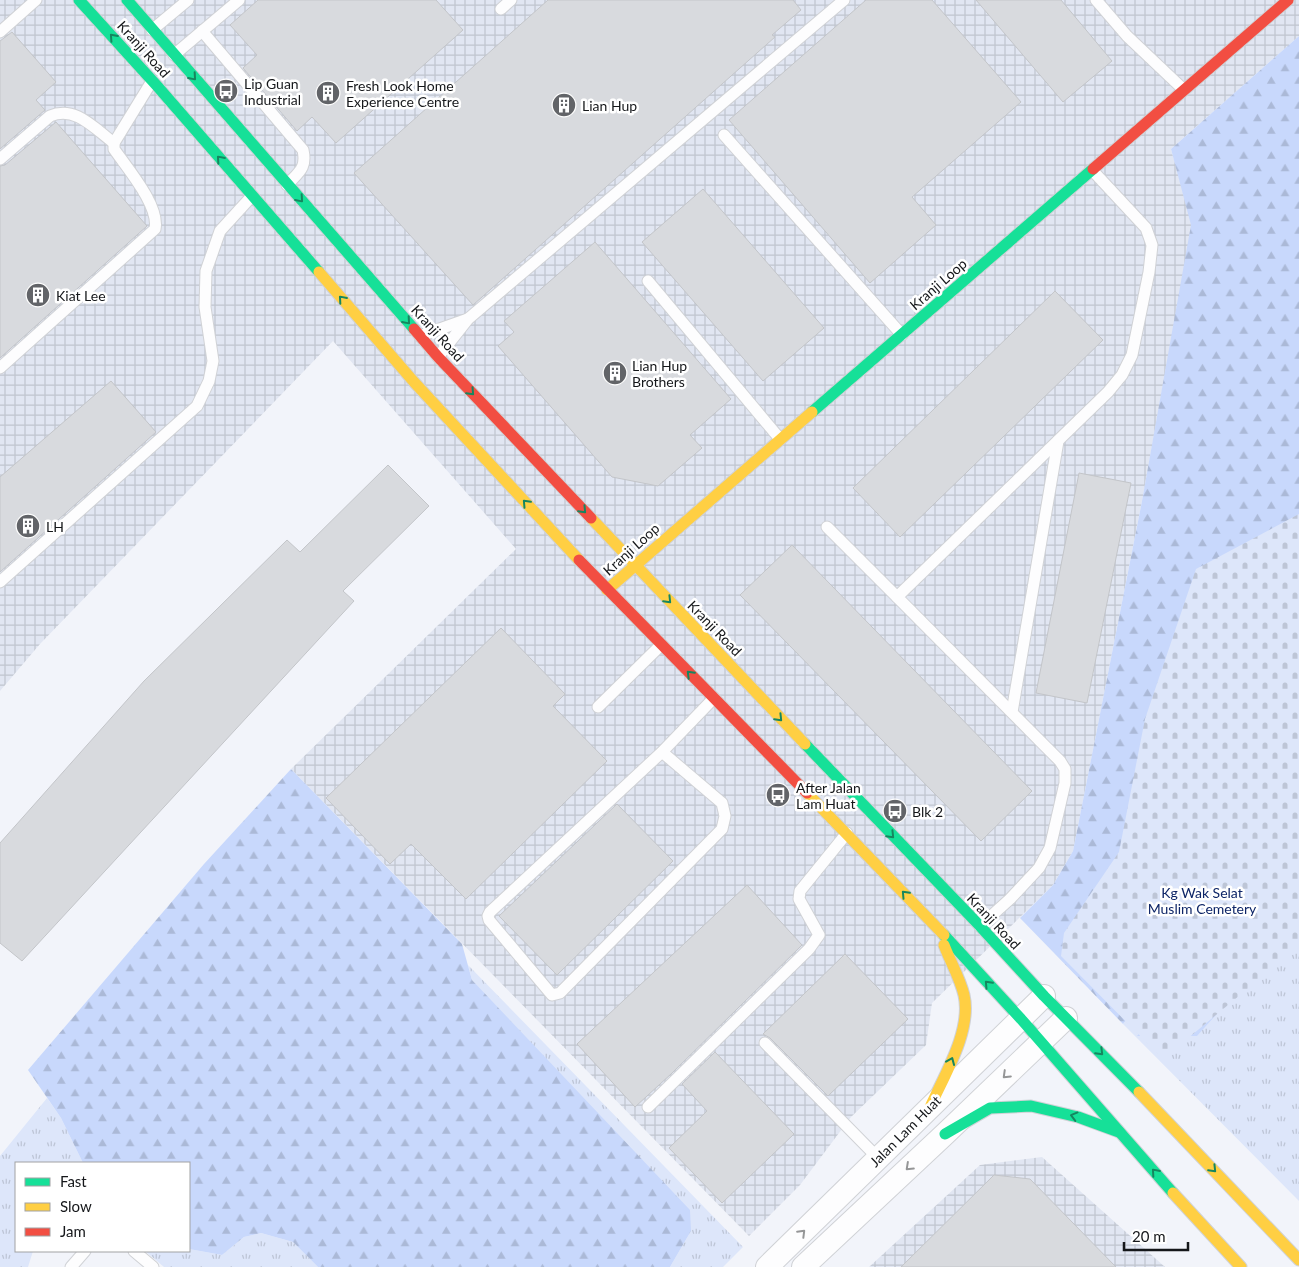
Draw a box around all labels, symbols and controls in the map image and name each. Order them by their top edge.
street label: Kranji Road [114,17,174,81]
one-way arrow [110,34,119,43]
one-way arrow [187,71,196,80]
place label: Lip Guan Industrial [244,75,301,108]
place label: Fresh Look Home Experience Centre [346,77,459,110]
bus stop icon: Lip Guan Industrial [213,78,239,104]
building icon: Fresh Look Home Experience Centre [315,80,341,106]
building icon: Lian Hup [551,92,577,118]
place label: Lian Hup [582,97,637,114]
one-way arrow [218,156,226,165]
one-way arrow [294,193,303,202]
street label: Kranji Loop [906,255,970,313]
building icon: Kiat Lee [25,282,51,308]
place label: Kiat Lee [56,287,106,304]
one-way arrow [339,296,348,305]
street label: Kranji Road [408,301,468,365]
one-way arrow [401,316,410,325]
place label: Lian Hup Brothers [632,357,687,390]
building icon: Lian Hup Brothers [602,360,628,386]
one-way arrow [465,386,474,395]
one-way arrow [523,500,532,509]
one-way arrow [577,505,586,514]
building icon: LH [15,513,41,539]
place label: LH [46,518,64,535]
street label: Kranji Loop [599,519,663,579]
one-way arrow [662,594,671,603]
street label: Kranji Road [684,597,746,659]
one-way arrow [687,671,696,680]
one-way arrow [774,712,783,721]
place label: After Jalan Lam Huat [796,779,861,812]
bus stop icon: After Jalan Lam Huat [765,782,791,808]
bus stop icon: Blk 2 [882,798,908,824]
place label: Blk 2 [912,803,943,820]
one-way arrow [885,830,894,839]
park label: Kg Wak Selat Muslim Cemetery [1148,884,1257,917]
street label: Kranji Road [964,889,1024,953]
one-way arrow [902,891,911,900]
one-way arrow [985,980,994,989]
one-way arrow [1094,1046,1103,1055]
one-way arrow [945,1057,956,1066]
one-way arrow [1002,1070,1011,1079]
street label: Jalan Lam Huat [866,1092,944,1170]
one-way arrow [1071,1112,1079,1122]
one-way arrow [906,1161,915,1170]
legend [15,1162,190,1252]
one-way arrow [1207,1163,1216,1172]
one-way arrow [1152,1169,1161,1178]
text: Fast [60,1172,87,1190]
text: Slow [60,1197,92,1215]
scale bar [1124,1220,1188,1252]
text: Jam [60,1222,86,1240]
text: 20 m [1132,1227,1166,1245]
one-way arrow [796,1229,805,1238]

